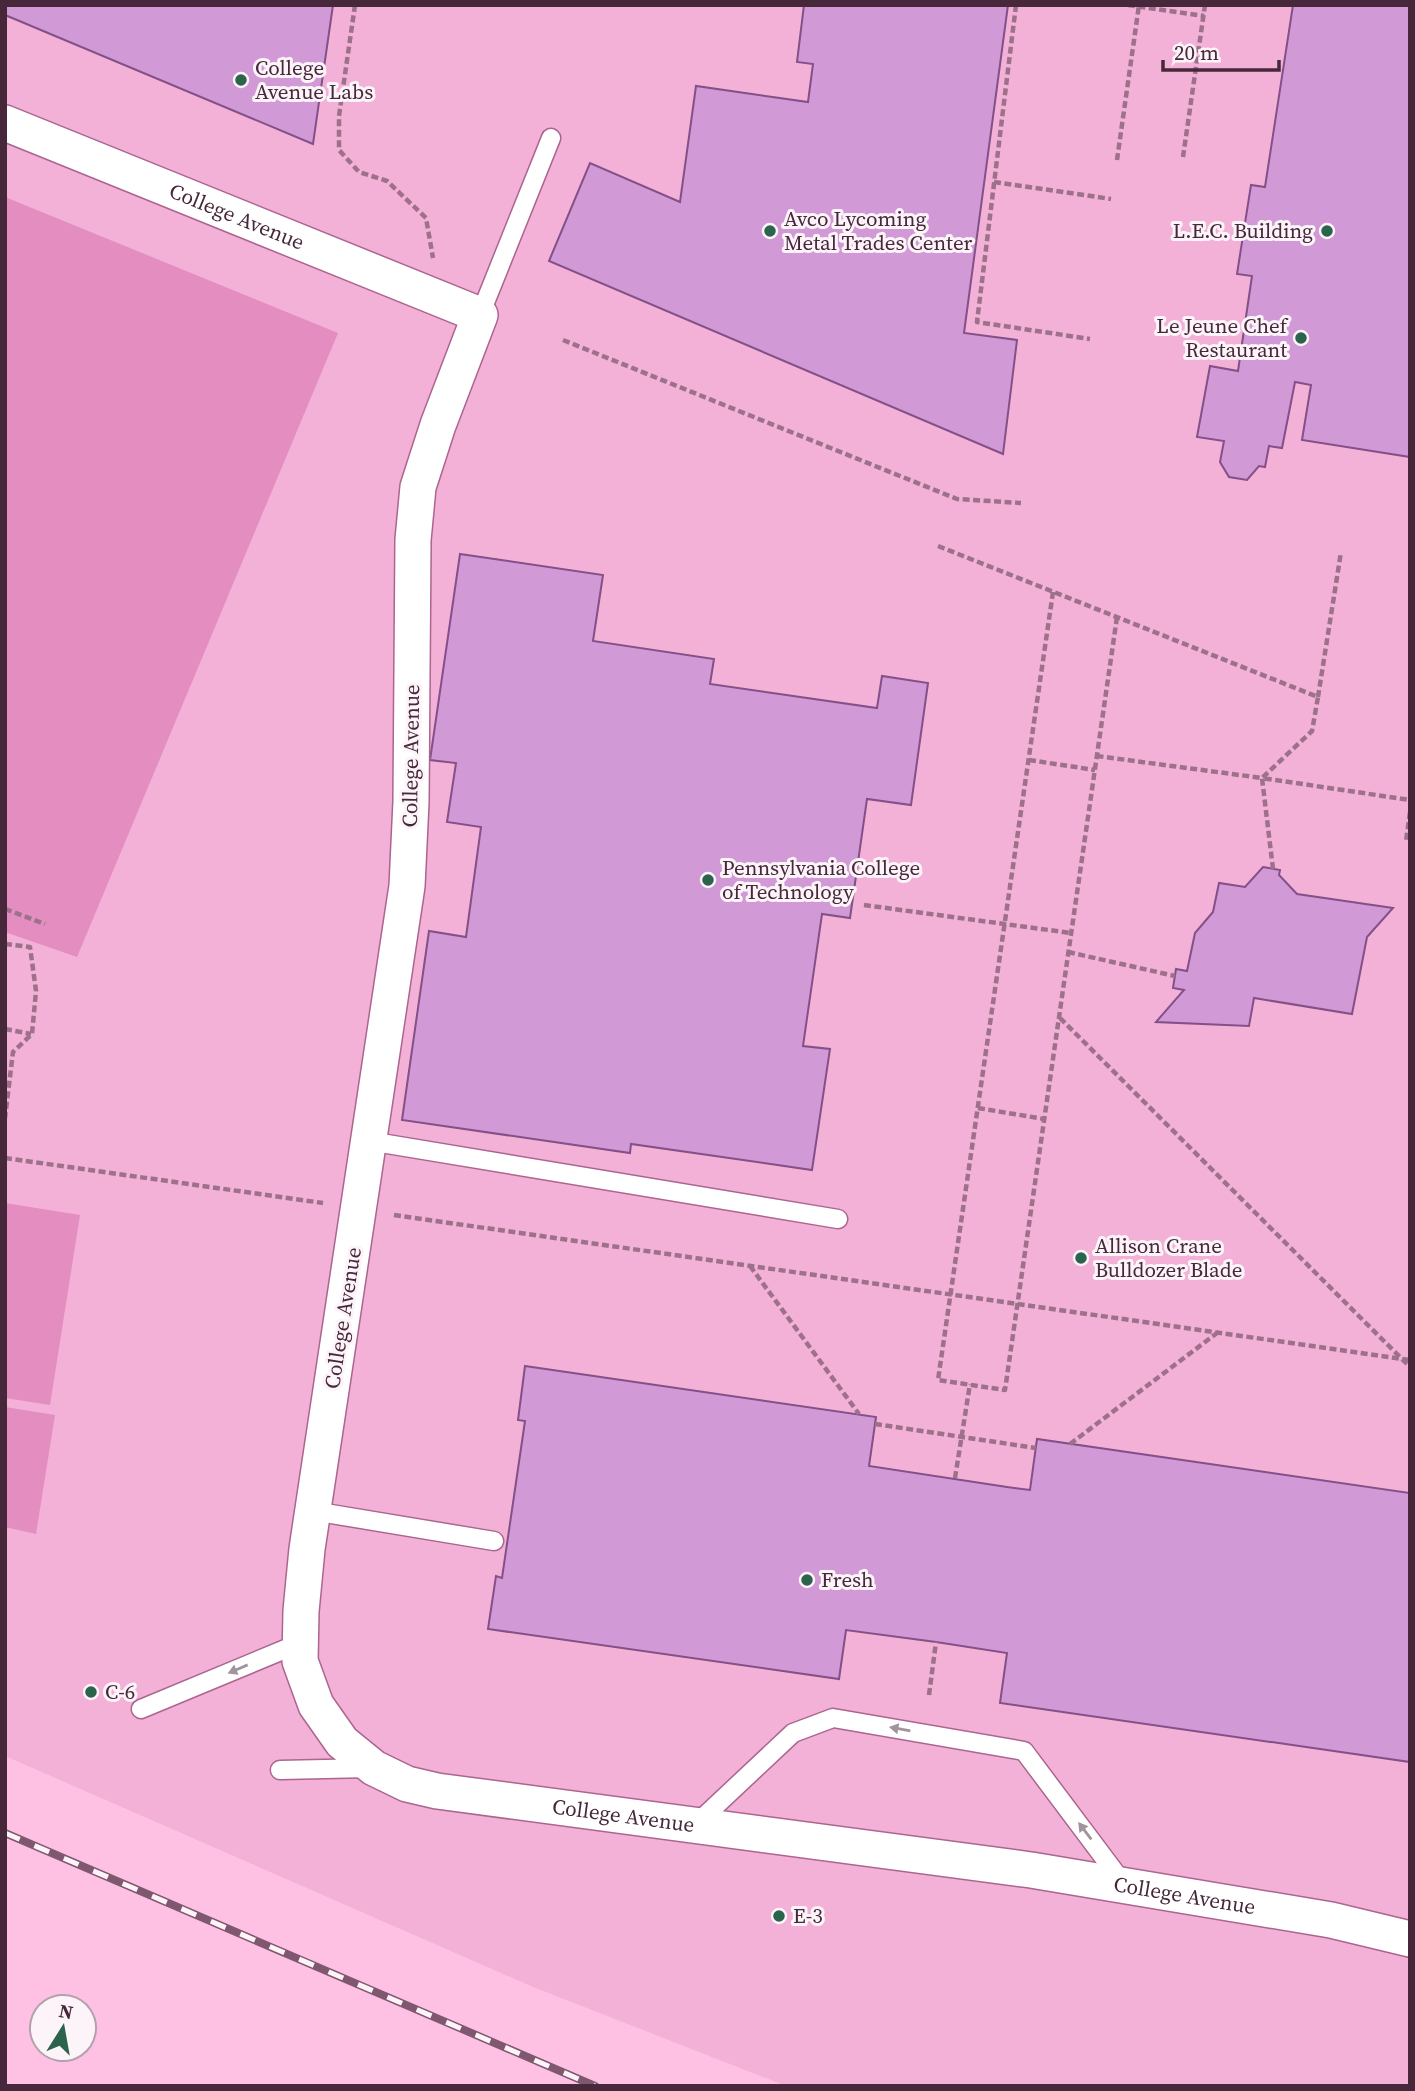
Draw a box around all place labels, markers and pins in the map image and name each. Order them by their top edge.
place label: College Avenue Labs [255,53,373,106]
marker: College Avenue Labs [233,72,249,88]
place label: Avco Lycoming Metal Trades Center [784,204,973,257]
place label: L.E.C. Building [1173,216,1313,245]
marker: Avco Lycoming Metal Trades Center [762,223,778,239]
marker: L.E.C. Building [1319,223,1335,239]
place label: Le Jeune Chef Restaurant [1156,311,1289,364]
marker: Le Jeune Chef Restaurant [1293,330,1309,346]
place label: Pennsylvania College of Technology [722,853,920,906]
marker: Pennsylvania College of Technology [700,872,716,888]
place label: Allison Crane Bulldozer Blade [1095,1231,1242,1284]
marker: Allison Crane Bulldozer Blade [1073,1250,1089,1266]
place label: Fresh [821,1565,874,1594]
marker: Fresh [799,1572,815,1588]
place label: C-6 [105,1677,135,1706]
marker: C-6 [83,1684,99,1700]
place label: E-3 [793,1901,823,1930]
marker: E-3 [771,1908,787,1924]

